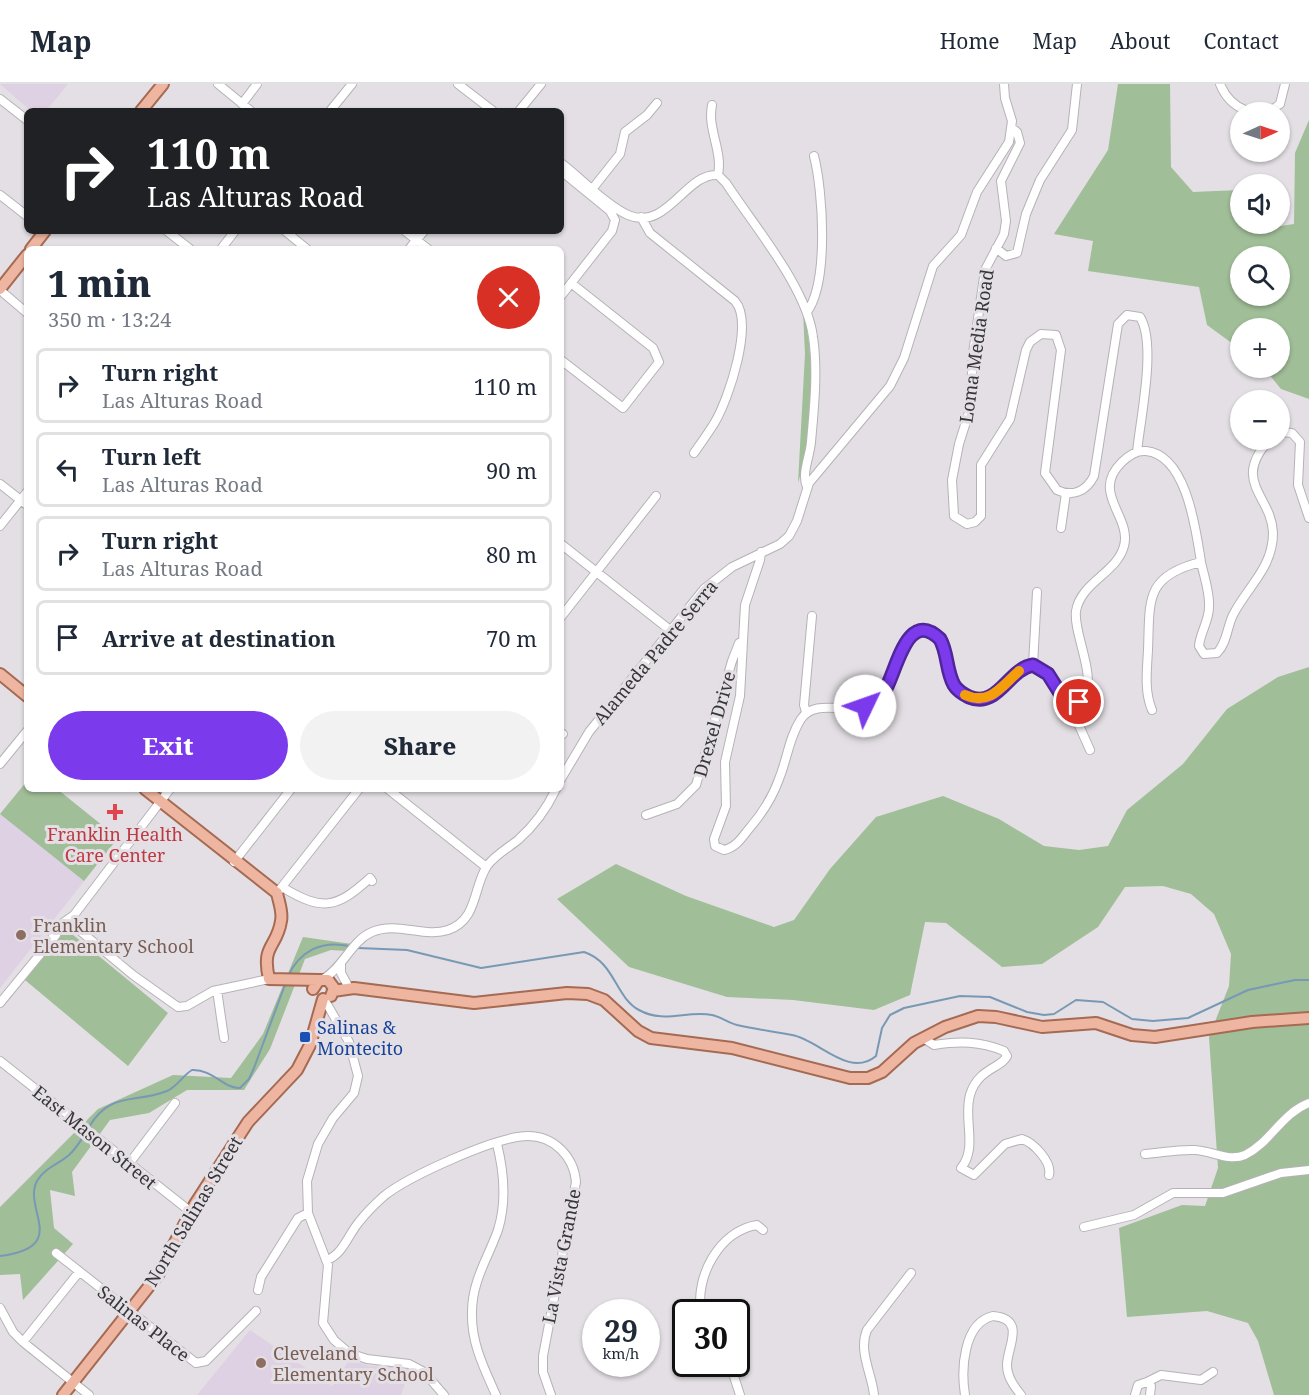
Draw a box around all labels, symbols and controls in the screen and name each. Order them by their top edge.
text: Map [30,22,92,60]
text: Home [940,27,1000,55]
text: Map [1033,27,1077,55]
text: About [1110,27,1171,55]
text: Contact [1204,27,1279,55]
north arrow [1230,102,1290,162]
map controls [1230,102,1290,450]
text: 110 m [147,124,271,181]
icon: right [48,132,126,210]
button: sound [1230,174,1290,234]
text: Las Alturas Road [147,178,364,215]
button: search [1230,246,1290,306]
text: 1 min [48,259,151,308]
button: close [477,266,540,329]
street label: Loma Media Road [953,268,999,424]
text: 350 m · 13:24 [48,306,171,333]
button: + [1230,318,1290,378]
text: Turn right [102,357,218,387]
icon: right [51,369,84,402]
text: 110 m [474,371,537,401]
text: Las Alturas Road [102,387,263,414]
button: − [1230,390,1290,450]
text: Turn left [102,441,201,471]
icon: left [51,453,84,486]
text: 90 m [486,455,537,485]
text: Las Alturas Road [102,471,263,498]
text: Turn right [102,525,218,555]
icon: right [51,537,84,570]
text: 80 m [486,539,537,569]
text: Las Alturas Road [102,555,263,582]
street label: Alameda Padre Serra [587,575,723,729]
icon: arrive [51,621,84,654]
text: Arrive at destination [102,623,336,653]
text: 70 m [486,623,537,653]
street label: Drexel Drive [687,668,741,780]
position arrow [833,674,897,738]
pin [1053,676,1104,727]
icon: arrive [1062,685,1095,718]
button: Exit [48,711,288,780]
button: Share [300,711,540,780]
marker: Franklin Health Care Center [106,803,124,821]
place label: Franklin Health Care Center [47,822,183,867]
place label: Franklin Elementary School [33,913,194,958]
marker: Franklin Elementary School [14,928,28,942]
place label: Salinas & Montecito [317,1015,403,1060]
marker: Salinas & Montecito [298,1030,312,1044]
street label: East Mason Street [28,1080,162,1194]
street label: North Salinas Street [139,1132,247,1290]
street label: La Vista Grande [536,1187,586,1325]
street label: Salinas Place [93,1279,195,1367]
speed limit sign: 30 [672,1299,750,1377]
text: 29 [604,1310,638,1351]
place label: Cleveland Elementary School [273,1341,434,1386]
text: km/h [603,1343,639,1363]
marker: Cleveland Elementary School [254,1356,268,1370]

